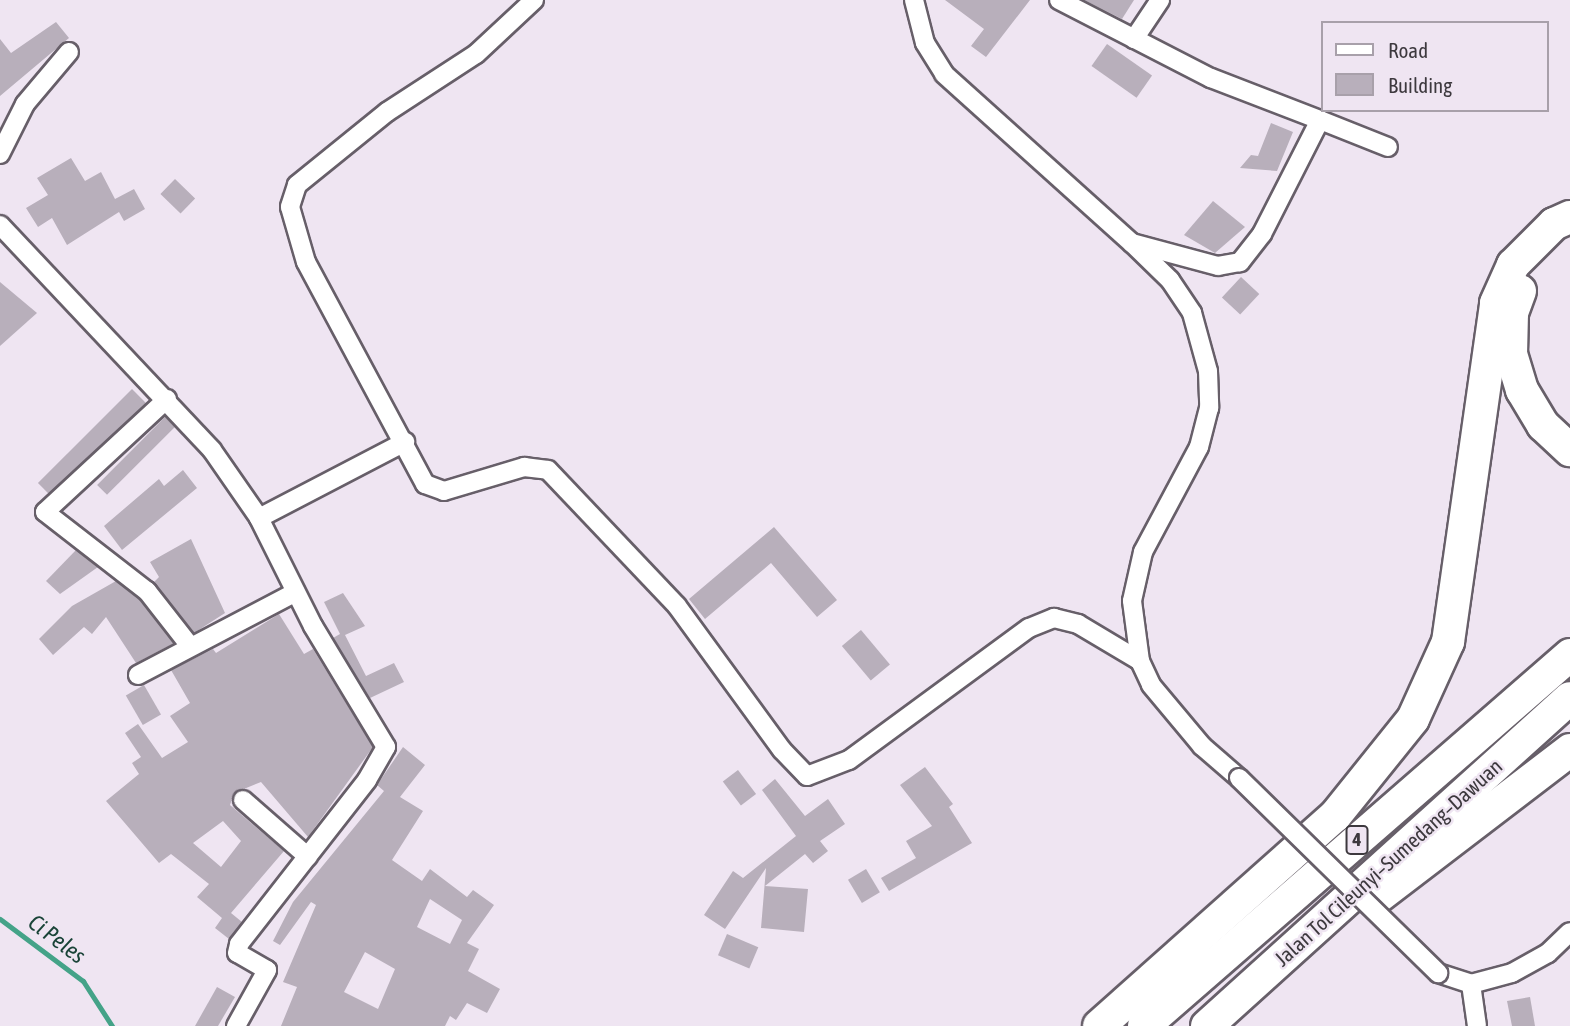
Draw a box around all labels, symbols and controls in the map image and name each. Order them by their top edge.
legend [1322,21,1549,112]
text: Road [1388,38,1428,62]
text: Building [1388,73,1452,97]
street label: Jalan Tol Cileunyi–Sumedang–Dawuan [1269,753,1507,971]
road number: 4 [1345,824,1369,856]
water label: Ci Peles [23,909,91,969]

